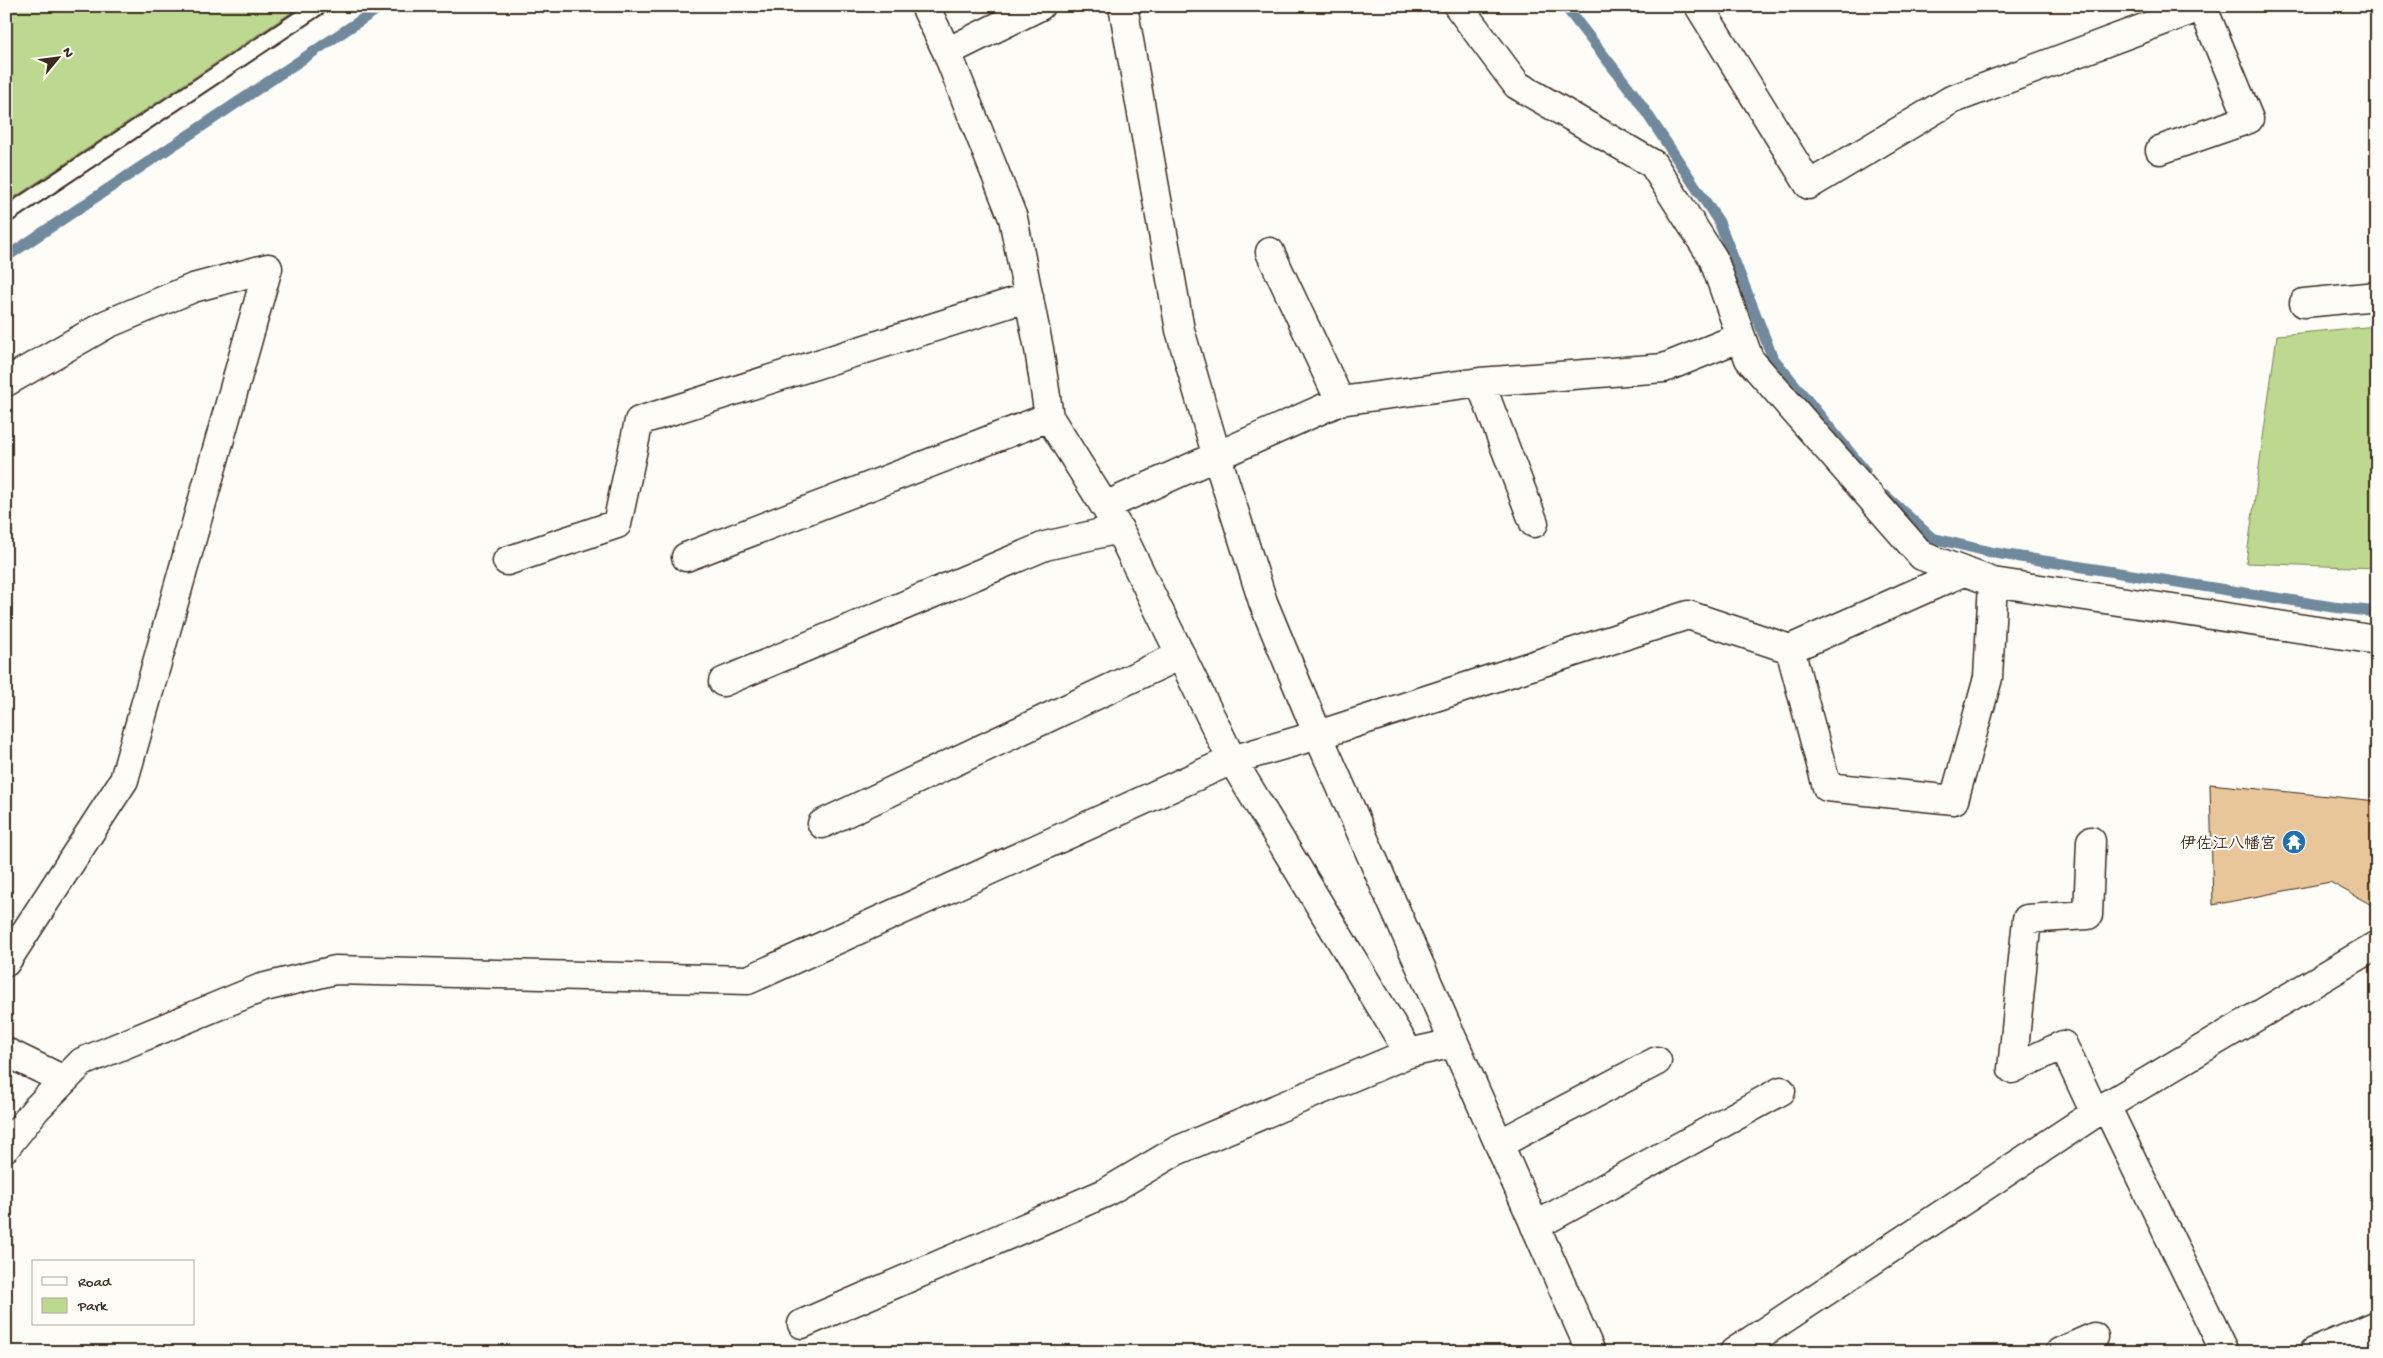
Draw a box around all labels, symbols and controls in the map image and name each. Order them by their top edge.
north arrow [32,32,82,82]
text: N [58,45,77,61]
temple icon: 伊佐江八幡宮 [2281,829,2307,855]
place label: 伊佐江八幡宮 [2180,834,2276,855]
legend [32,1260,195,1326]
text: Road [78,1274,112,1292]
text: Park [77,1298,108,1316]

